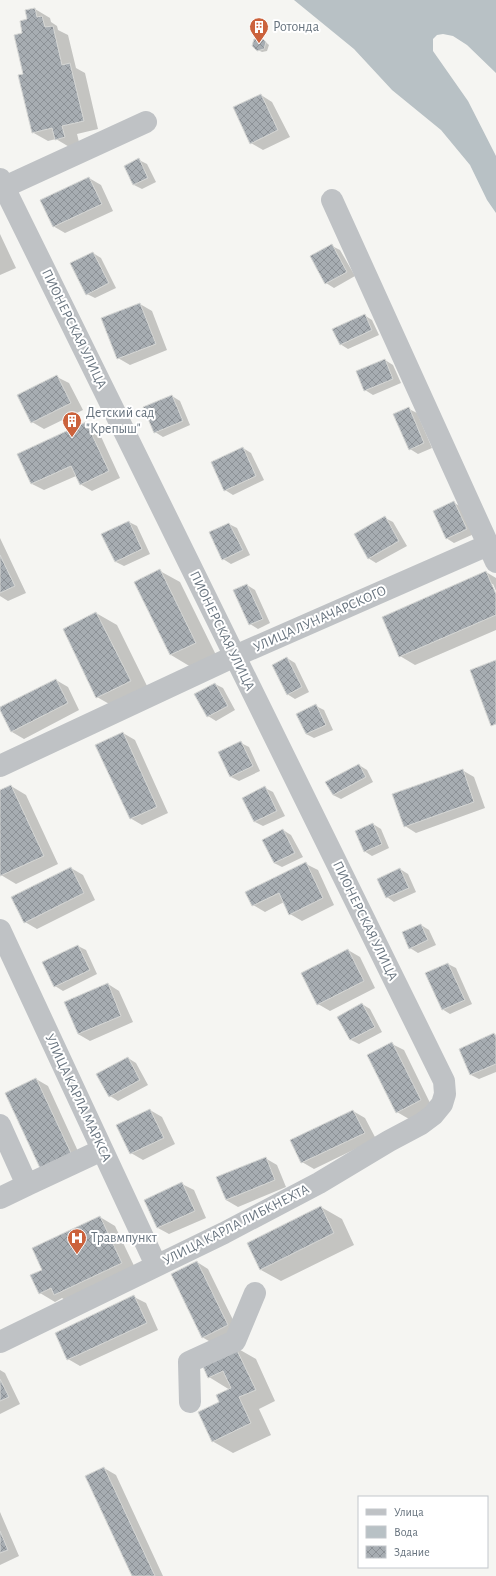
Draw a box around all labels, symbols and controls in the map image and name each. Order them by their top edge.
building icon: Ротонда [248,16,270,44]
place label: Ротонда [273,20,320,34]
street label: ПИОНЕРСКАЯ УЛИЦА [39,267,109,391]
place label: Детский сад "Крепыш" [86,406,154,436]
building icon: Детский сад "Крепыш" [61,410,83,438]
street label: ПИОНЕРСКАЯ УЛИЦА [187,569,257,693]
street label: УЛИЦА ЛУНАЧАРСКОГО [251,583,389,655]
street label: ПИОНЕРСКАЯ УЛИЦА [330,859,400,983]
street label: УЛИЦА КАРЛА МАРКСА [42,1032,114,1164]
street label: УЛИЦА КАРЛА ЛИБКНЕХТА [161,1182,311,1268]
hospital icon: Травмпункт [66,1227,88,1255]
place label: Травмпункт [91,1231,158,1245]
legend [358,1496,488,1568]
text: Улица [394,1506,424,1518]
text: Вода [394,1526,418,1538]
text: Здание [394,1546,430,1558]

